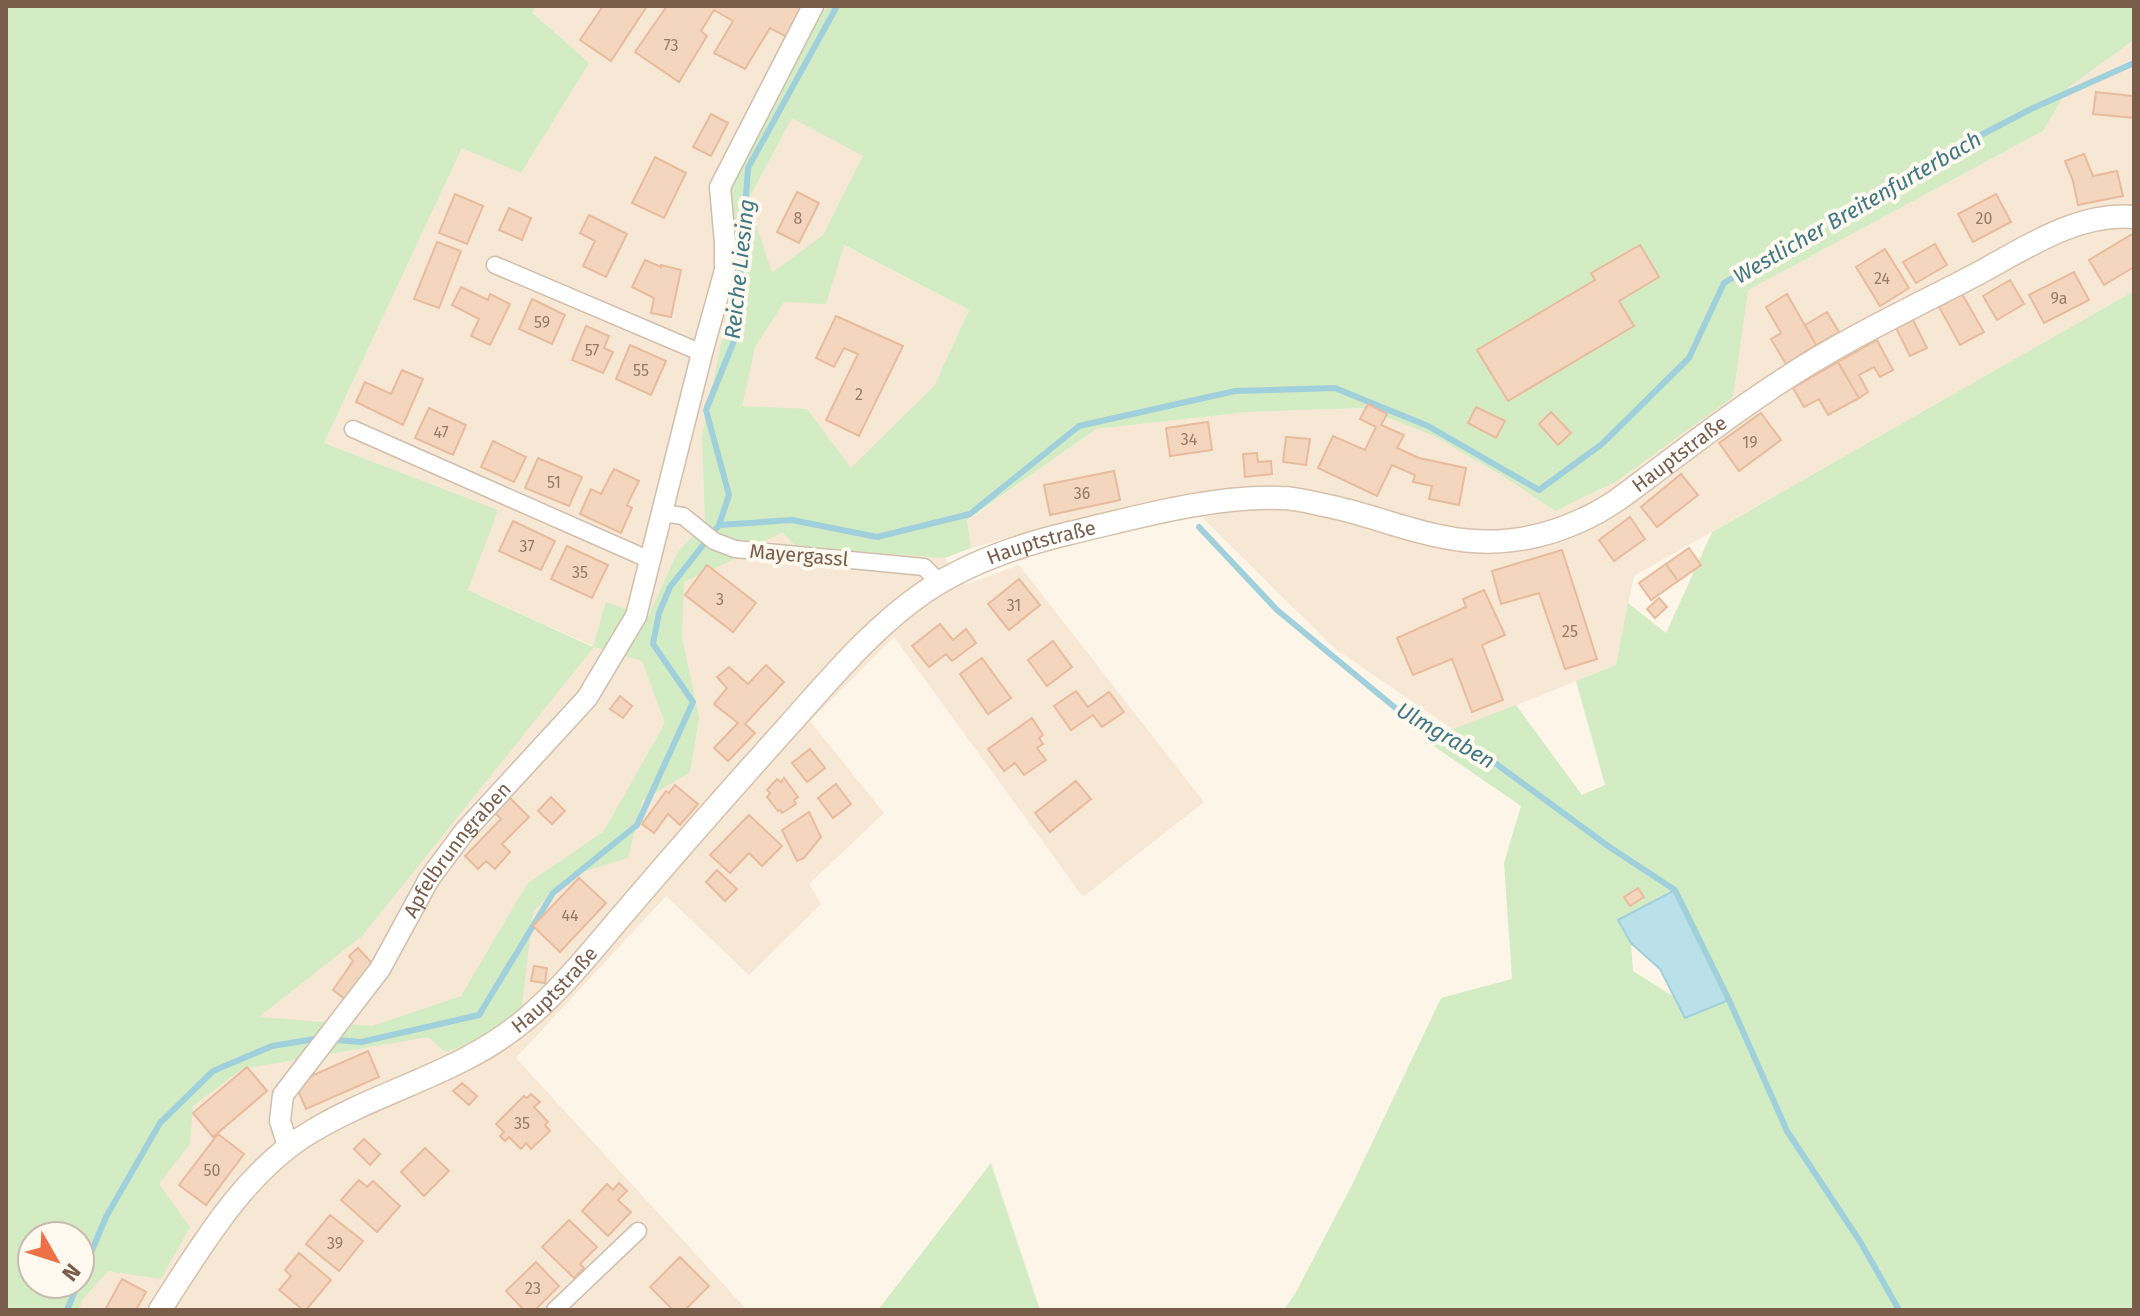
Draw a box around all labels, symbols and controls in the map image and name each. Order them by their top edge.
house number: 73 [664,36,678,55]
water label: Westlicher Breitenfurterbach [1728,125,1986,290]
water label: Reiche Liesing [719,198,760,340]
house number: 8 [794,209,803,228]
house number: 20 [1976,209,1992,228]
house number: 24 [1874,269,1890,288]
house number: 9a [2051,289,2067,308]
house number: 59 [534,313,550,332]
house number: 57 [585,341,599,360]
house number: 55 [633,361,649,380]
house number: 2 [855,385,863,404]
street label: Hauptstraße [1627,410,1731,497]
house number: 47 [433,423,449,442]
house number: 34 [1181,430,1198,449]
house number: 19 [1742,433,1758,452]
house number: 51 [547,473,561,492]
house number: 36 [1074,484,1090,503]
street label: Hauptstraße [983,515,1098,570]
house number: 37 [519,537,535,556]
street label: Mayergassl [749,539,850,571]
house number: 35 [572,563,588,582]
house number: 3 [716,590,724,609]
house number: 31 [1007,596,1021,615]
house number: 25 [1562,622,1578,641]
water label: Ulmgraben [1392,696,1500,774]
street label: Apfelbrunngraben [398,777,516,922]
house number: 44 [561,906,579,925]
street label: Hauptstraße [506,941,602,1038]
house number: 35 [514,1114,530,1133]
house number: 50 [204,1161,221,1180]
north arrow [16,1220,96,1300]
house number: 39 [327,1234,343,1253]
text: N [56,1258,86,1286]
house number: 23 [525,1279,541,1298]

